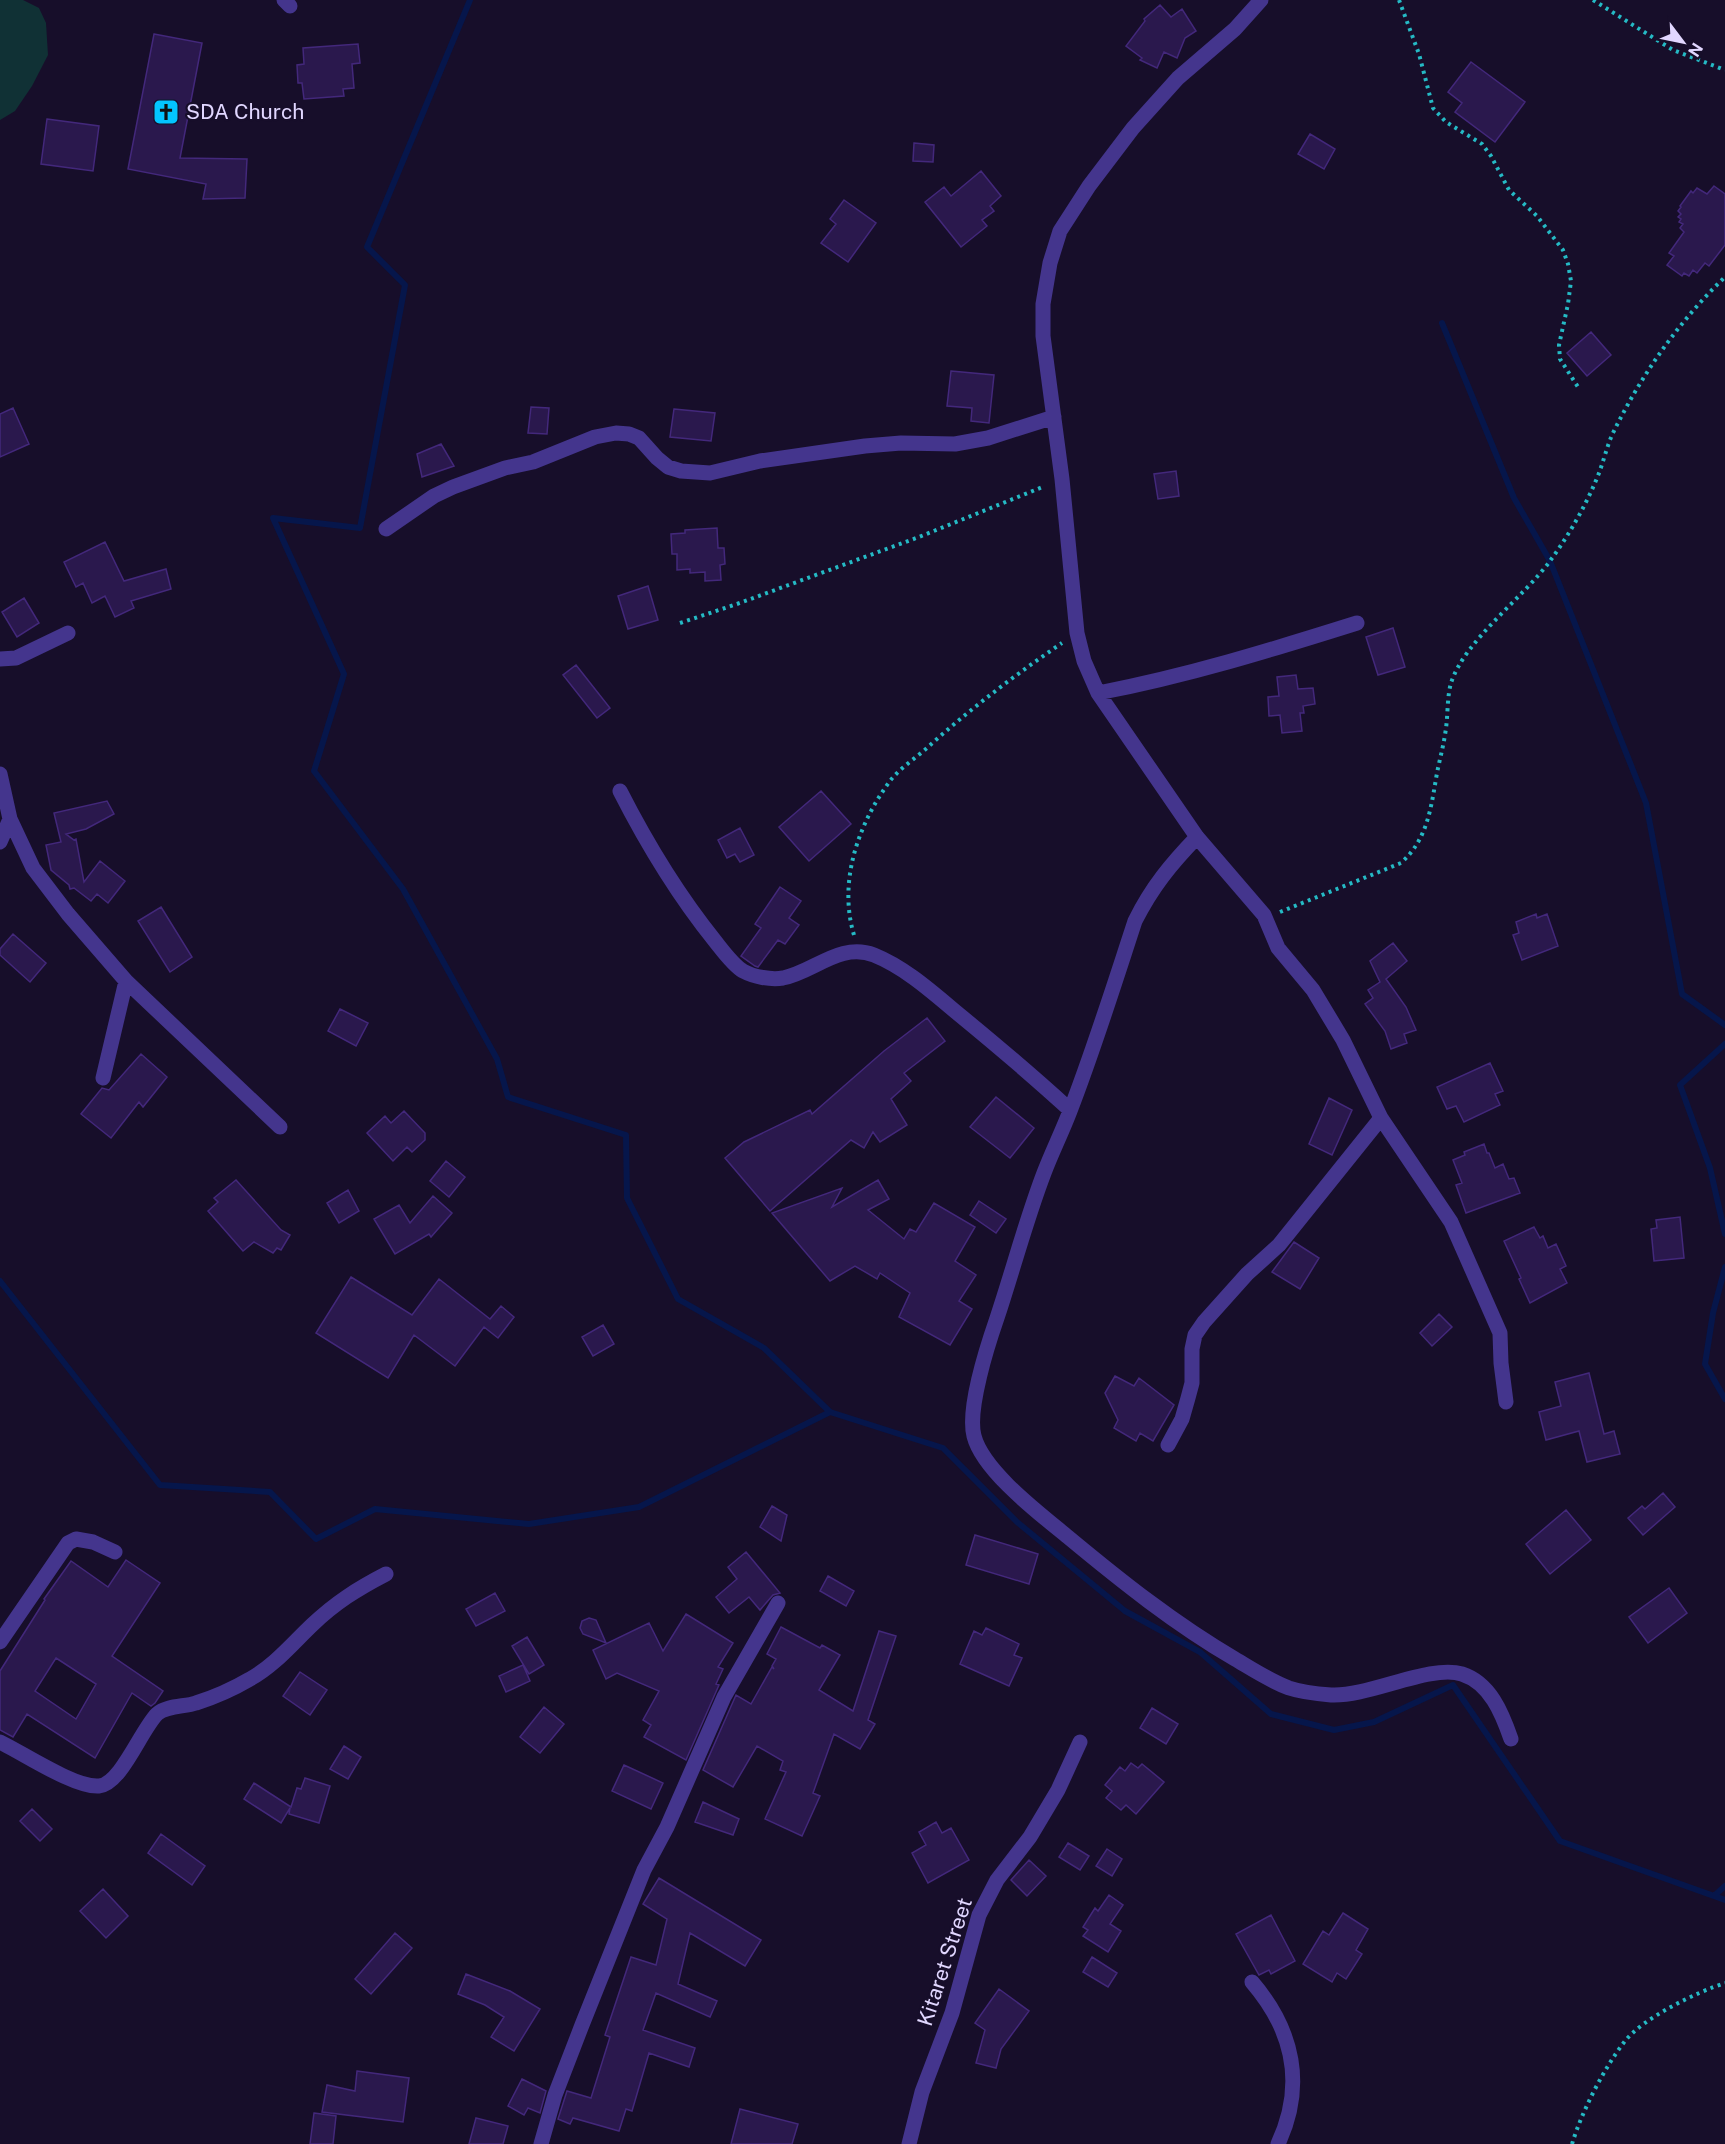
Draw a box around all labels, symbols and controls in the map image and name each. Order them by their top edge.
north arrow [1653,12,1713,72]
text: N [1684,39,1707,60]
church icon: SDA Church [151,97,181,127]
place label: SDA Church [186,99,304,124]
street label: Kitaret Street [912,1895,977,2029]

